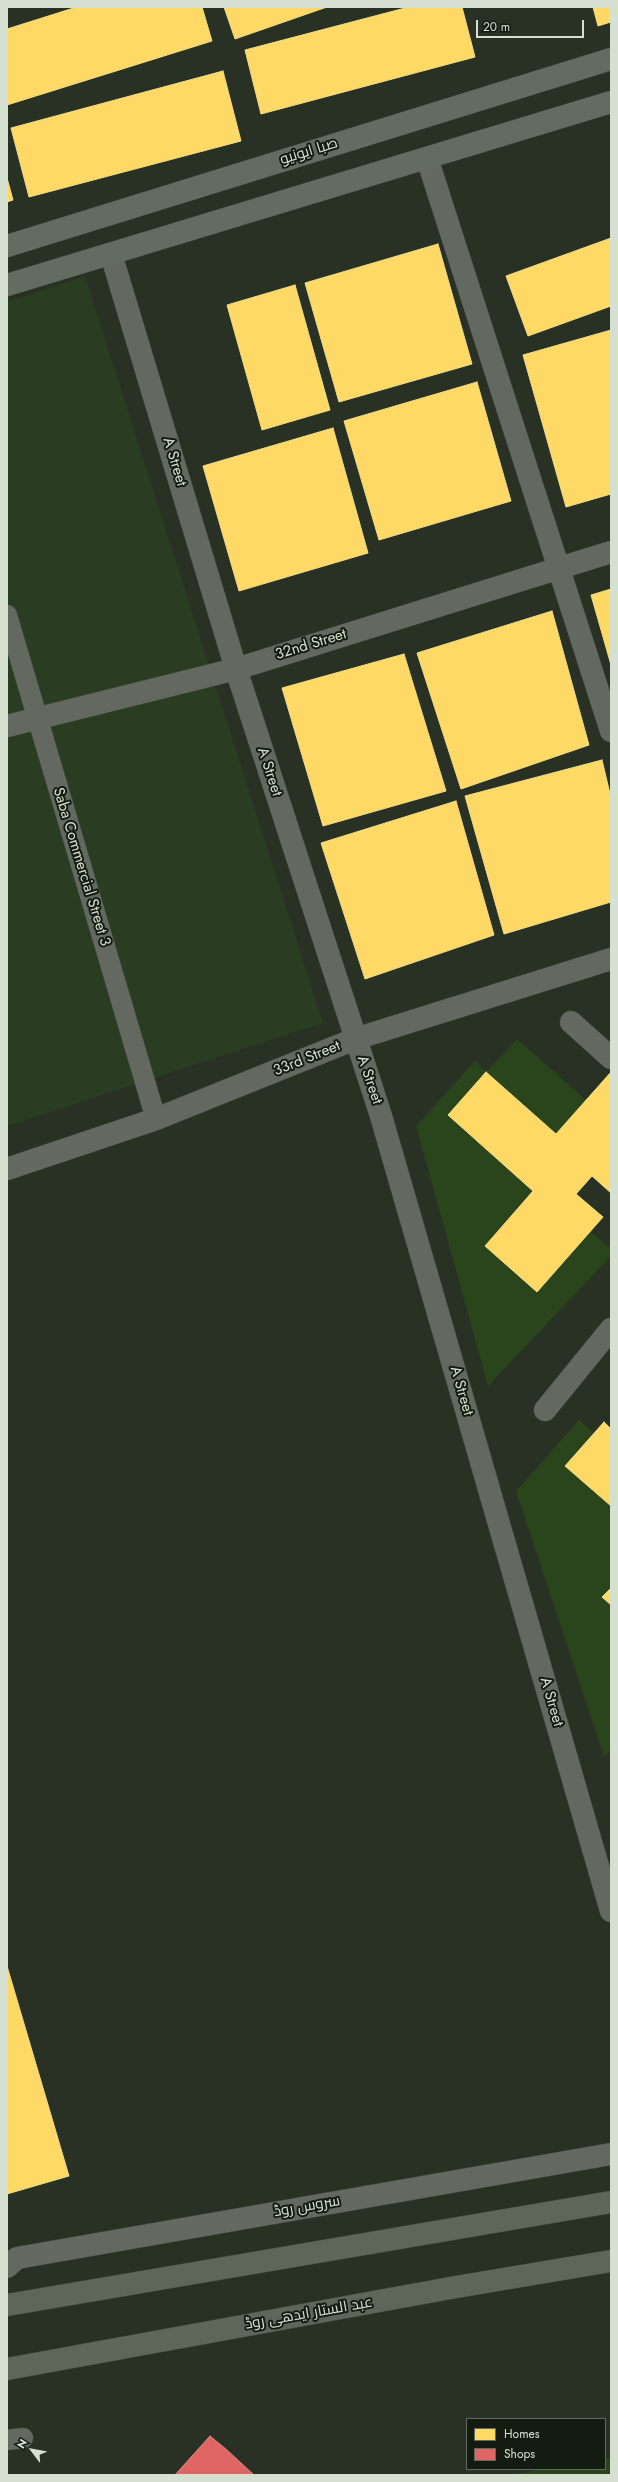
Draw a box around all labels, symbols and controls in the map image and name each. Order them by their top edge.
scale bar [478,12,586,38]
text: 20 m [483,18,510,36]
street label: صبا ایونیو [278,135,340,169]
street label: A Street [158,435,190,489]
street label: 32nd Street [273,626,349,664]
street label: A Street [253,745,285,799]
street label: Saba Commercial Street 3 [48,786,114,948]
street label: 33rd Street [271,1037,343,1081]
street label: A Street [352,1053,386,1107]
street label: A Street [445,1364,477,1418]
street label: A Street [535,1675,567,1729]
street label: سروس روڈ [273,2192,341,2222]
street label: عبد الستار ایدھی روڈ [244,2294,374,2334]
legend [466,2418,606,2470]
text: Homes [504,2425,540,2443]
north arrow [12,2430,52,2470]
text: N [13,2436,31,2452]
text: Shops [504,2445,535,2463]

